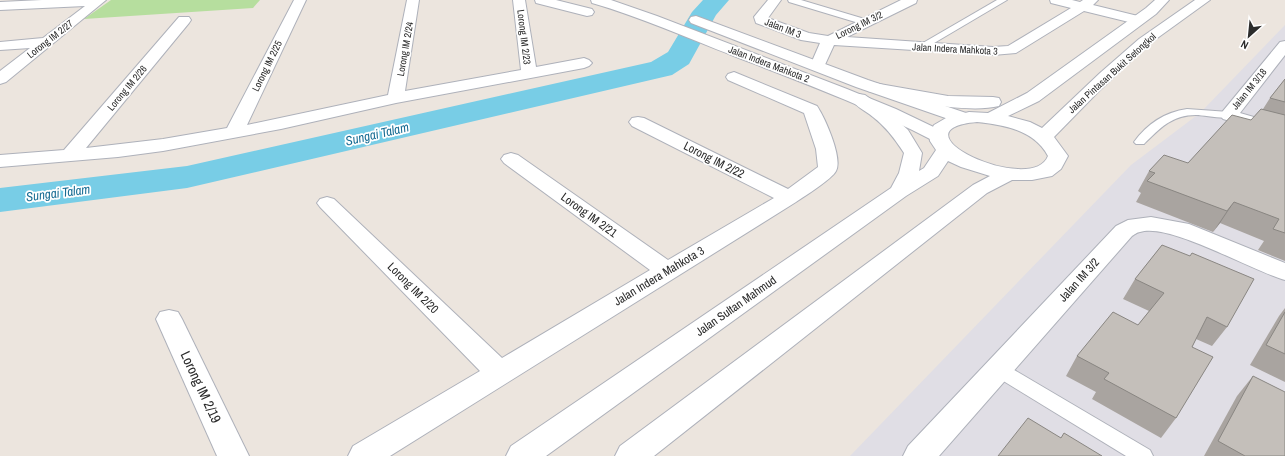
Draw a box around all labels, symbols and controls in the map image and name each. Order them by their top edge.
street label: Lorong IM 3/2 [833,8,885,42]
street label: Lorong IM 2/23 [514,9,534,66]
street label: Jalan IM 3 [763,15,803,41]
north arrow [1229,16,1269,56]
street label: Lorong IM 2/27 [24,17,76,61]
street label: Lorong IM 2/24 [394,20,416,77]
street label: Jalan Pintasan Bukit Setongkol [1065,30,1159,116]
text: N [1238,37,1251,53]
street label: Lorong IM 2/25 [249,38,285,94]
street label: Jalan Indera Mahkota 3 [912,40,999,58]
street label: Jalan Indera Mahkota 2 [727,43,812,86]
street label: Lorong IM 2/26 [104,62,150,113]
street label: Jalan IM 3/18 [1228,65,1270,112]
water label: Sungai Talam [344,118,411,150]
street label: Lorong IM 2/22 [681,138,747,182]
water label: Sungai Talam [25,181,91,205]
street label: Lorong IM 2/21 [558,189,621,241]
street label: Jalan Indera Mahkota 3 [611,243,707,309]
street label: Jalan IM 3/2 [1055,255,1103,305]
street label: Lorong IM 2/20 [384,259,442,317]
street label: Jalan Sultan Mahmud [692,272,780,340]
street label: Lorong IM 2/19 [177,348,225,426]

